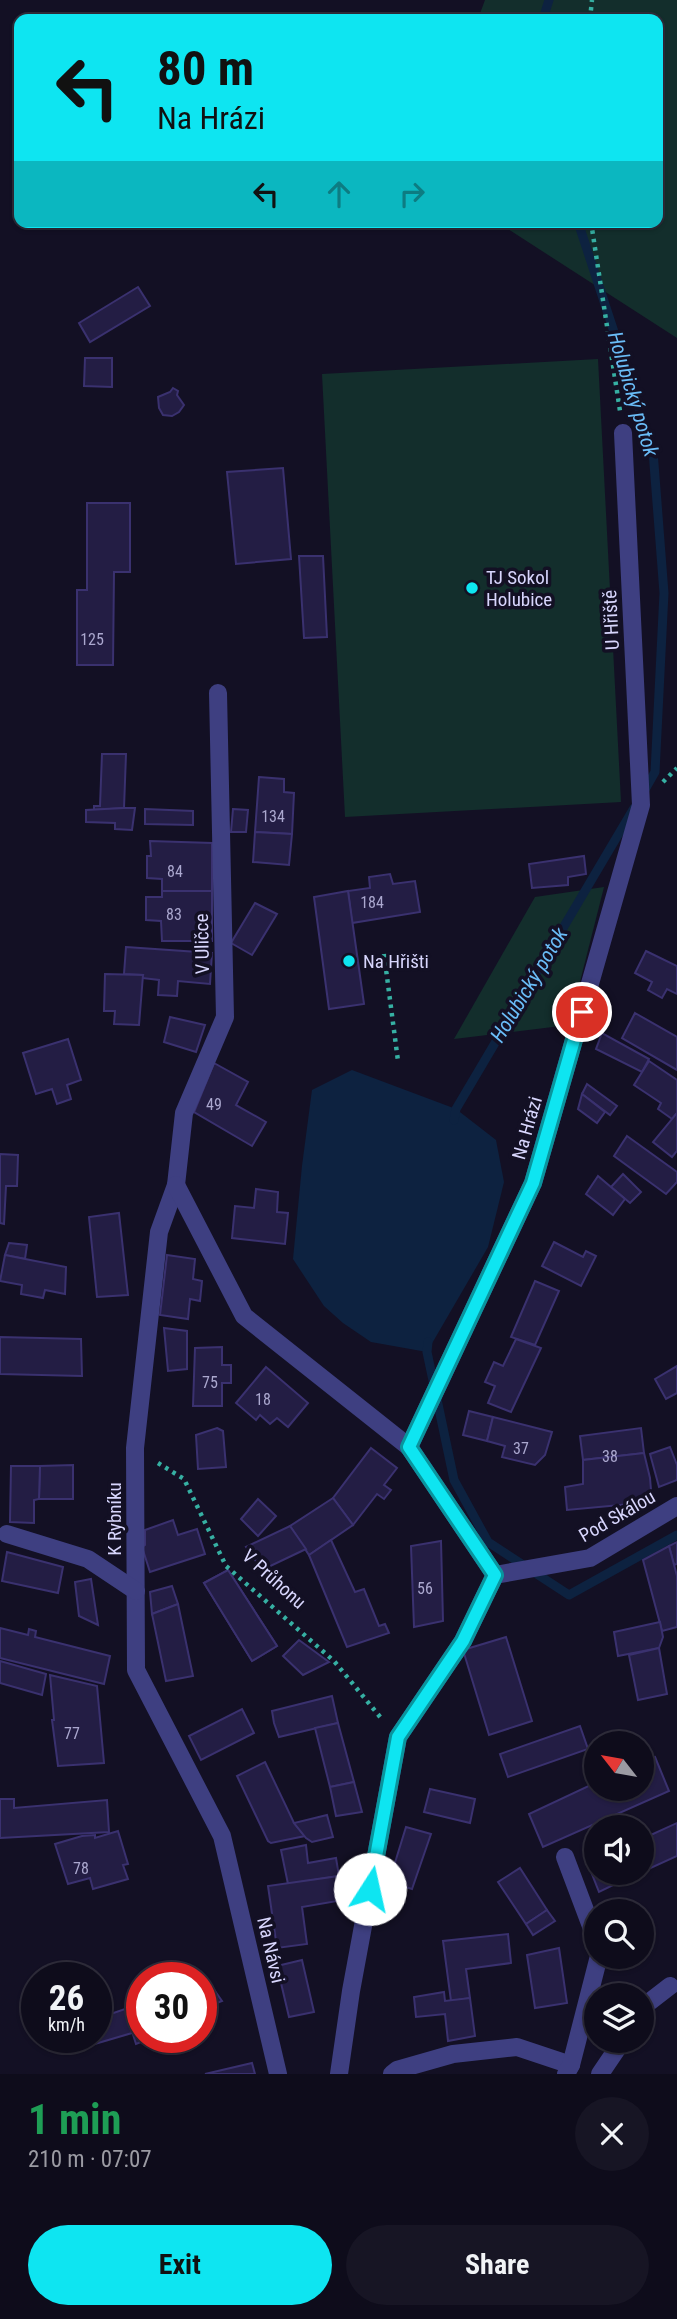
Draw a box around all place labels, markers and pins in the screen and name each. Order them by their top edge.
place label: TJ Sokol Holubice [486,566,552,611]
marker: TJ Sokol Holubice [464,580,480,596]
place label: Na Hřišti [363,950,429,973]
marker: Na Hřišti [341,953,357,969]
pin [552,982,612,1042]

